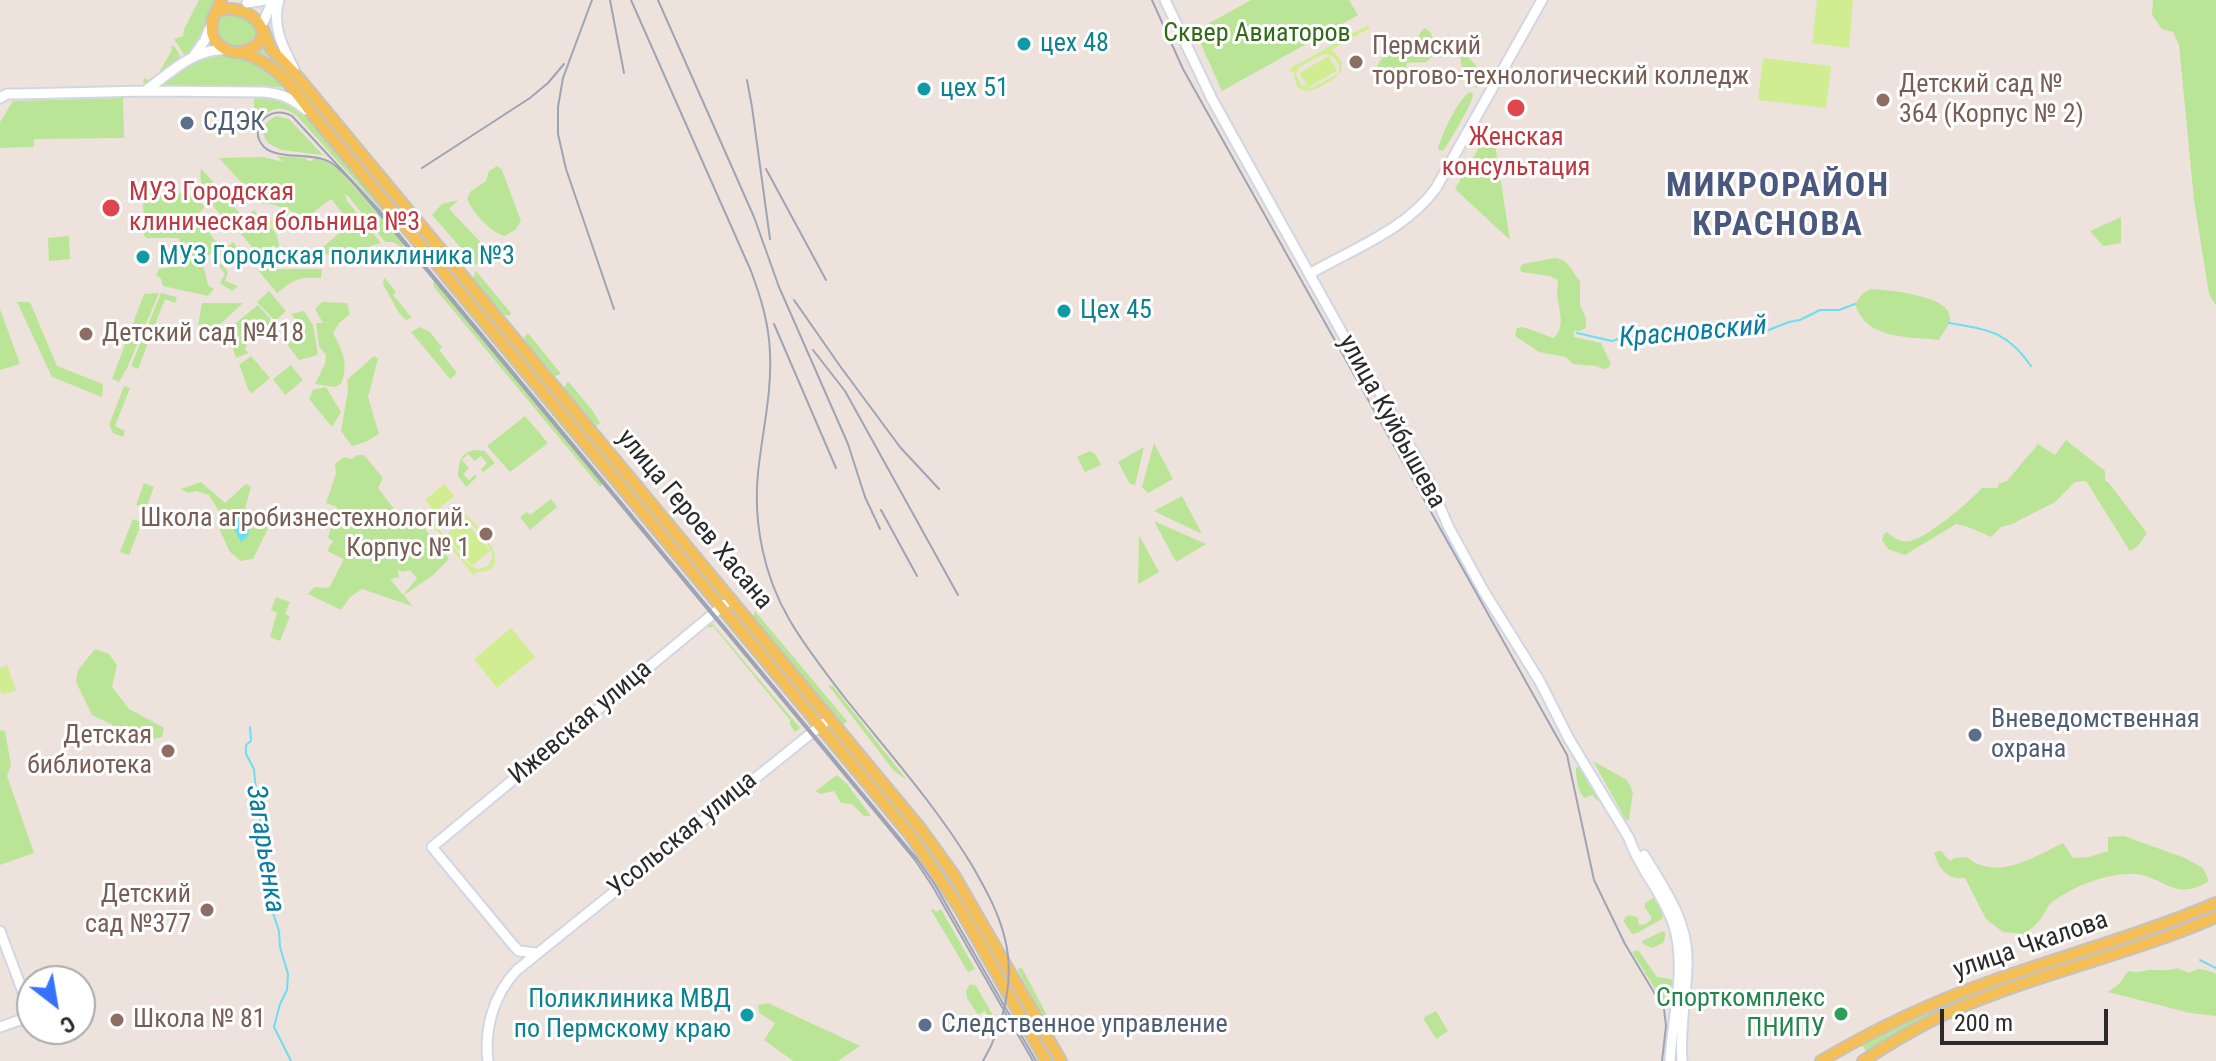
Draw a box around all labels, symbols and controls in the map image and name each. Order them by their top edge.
park label: Сквер Авиаторов [1163,18,1351,50]
place label: цех 48 [1040,28,1109,60]
place label: Пермский торгово-технологический колледж [1372,31,1749,92]
marker: цех 48 [1015,35,1033,53]
marker: Пермский торгово-технологический колледж [1347,53,1365,71]
place label: Детский сад № 364 (Корпус № 2) [1899,69,2084,130]
place label: цех 51 [940,73,1009,105]
marker: цех 51 [915,80,933,98]
marker: Детский сад № 364 (Корпус № 2) [1874,91,1892,109]
marker: Женская консультация [1505,97,1527,119]
place label: СДЭК [203,107,265,139]
marker: СДЭК [178,114,196,132]
place label: Женская консультация [1442,122,1590,184]
district label: МИКРОРАЙОН КРАСНОВА [1666,167,1890,246]
place label: МУЗ Городская клиническая больница №3 [129,177,420,238]
marker: МУЗ Городская клиническая больница №3 [100,197,122,219]
place label: МУЗ Городская поликлиника №3 [159,241,515,273]
marker: МУЗ Городская поликлиника №3 [134,248,152,266]
place label: Цех 45 [1080,295,1152,327]
marker: Цех 45 [1055,302,1073,320]
water label: Красновский [1618,310,1768,356]
place label: Детский сад №418 [102,318,304,350]
marker: Детский сад №418 [77,325,95,343]
street label: улица Куйбышева [1330,330,1452,514]
street label: улица Героев Хасана [610,424,778,616]
place label: Школа агробизнестехнологий. Корпус № 1 [140,503,470,564]
marker: Школа агробизнестехнологий. Корпус № 1 [477,525,495,543]
street label: Ижевская улица [503,654,659,792]
place label: Вневедомственная охрана [1991,704,2199,766]
place label: Детская библиотека [27,720,152,782]
marker: Вневедомственная охрана [1966,726,1984,744]
marker: Детская библиотека [159,742,177,760]
street label: Усольская улица [602,766,764,904]
water label: Загарьенка [237,783,291,915]
place label: Детский сад №377 [85,879,191,940]
marker: Детский сад №377 [198,901,216,919]
street label: улица Чкалова [1950,905,2112,987]
north arrow [16,965,96,1045]
place label: Спорткомплекс ПНИПУ [1656,983,1825,1044]
place label: Поликлиника МВД по Пермскому краю [514,984,731,1046]
scale bar [1944,993,2112,1043]
place label: Школа № 81 [133,1004,266,1036]
marker: Спорткомплекс ПНИПУ [1832,1005,1850,1023]
marker: Поликлиника МВД по Пермскому краю [738,1006,756,1024]
place label: Следственное управление [941,1009,1228,1041]
text: 200 m [1954,1009,2013,1037]
text: С [56,1010,79,1038]
marker: Школа № 81 [108,1011,126,1029]
marker: Следственное управление [916,1016,934,1034]

